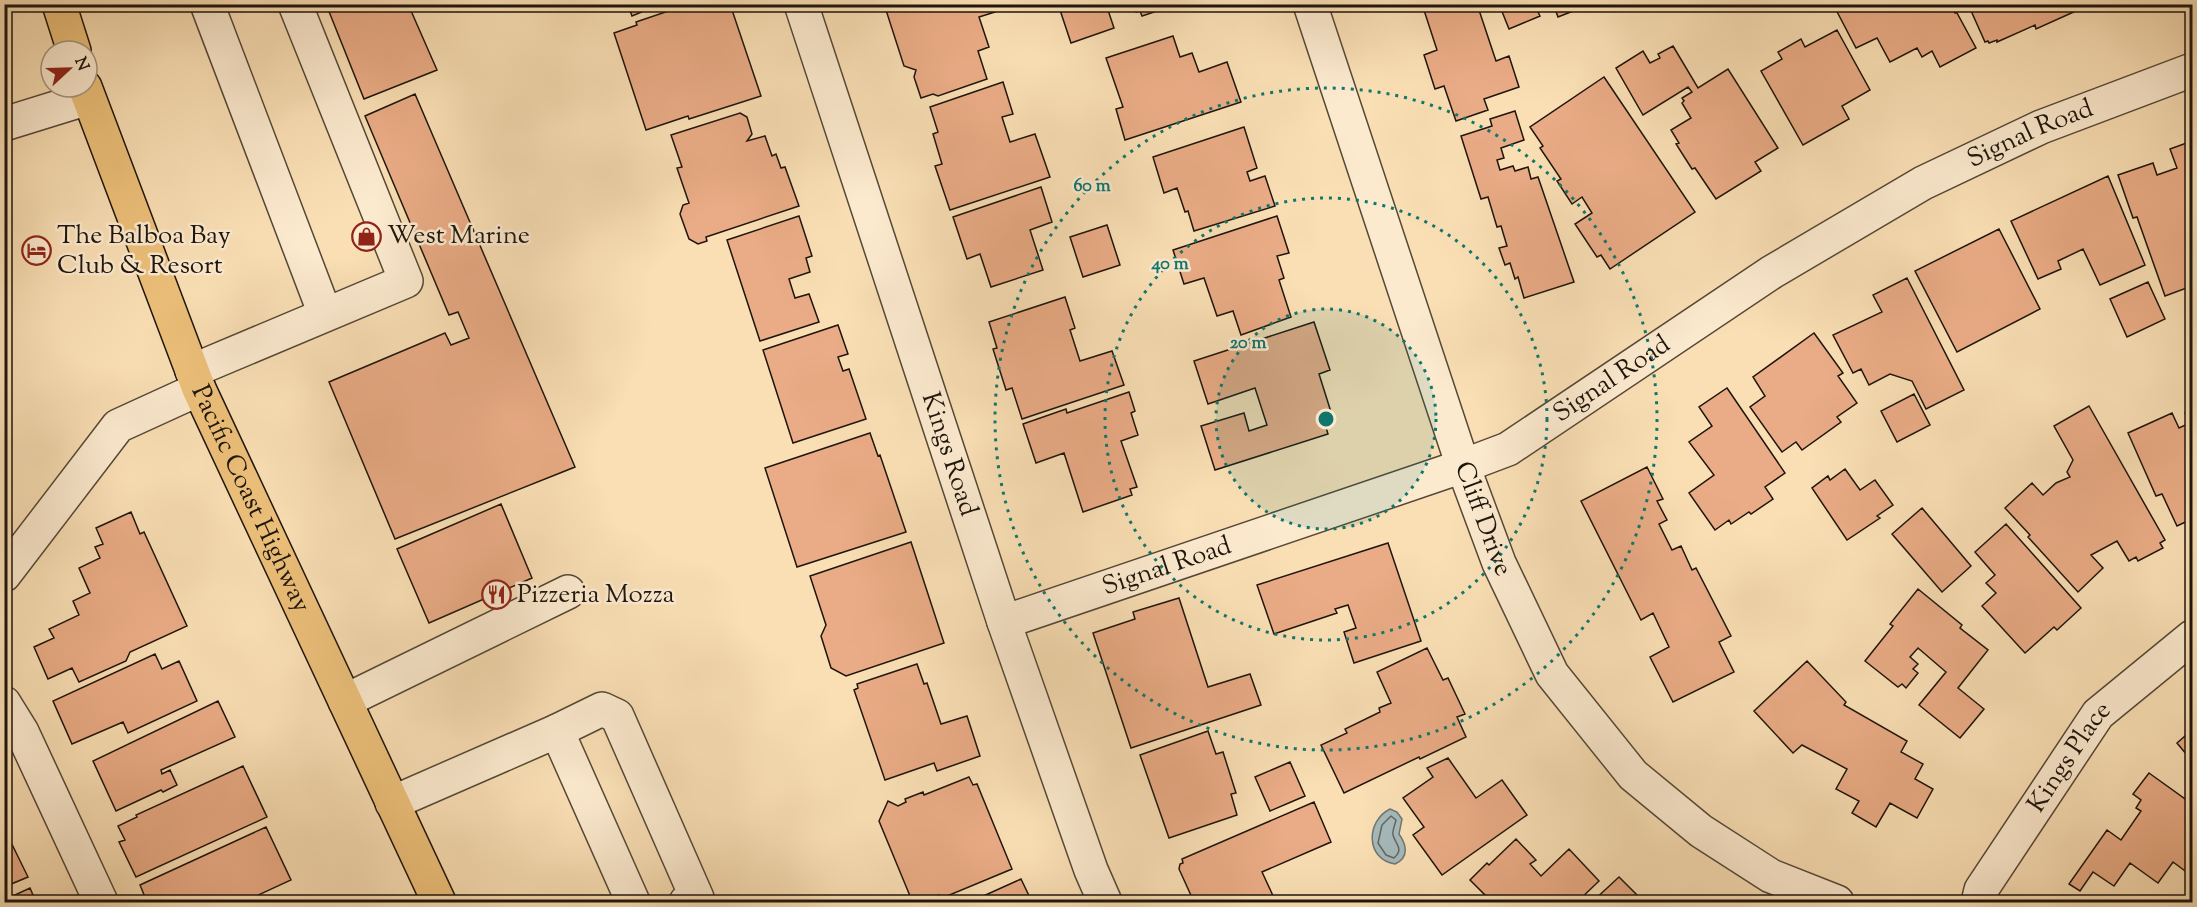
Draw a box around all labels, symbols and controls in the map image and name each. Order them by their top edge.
north arrow [39,39,99,99]
text: N [68,54,94,75]
street label: Signal Road [1961,90,2099,178]
text: 60 m [1073,174,1111,200]
place label: The Balboa Bay Club & Resort [57,218,231,285]
place label: West Marine [387,218,530,255]
shop icon: West Marine [350,220,382,252]
hotel icon: The Balboa Bay Club & Resort [20,235,52,267]
text: 40 m [1150,252,1189,278]
street label: Signal Road [1546,326,1678,432]
text: 20 m [1230,331,1266,357]
street label: Pacific Coast Highway [181,379,320,619]
street label: Kings Road [911,388,987,521]
centre of rings [1316,409,1336,429]
street label: Cliff Drive [1444,456,1521,582]
street label: Signal Road [1097,527,1237,606]
place label: Pizzeria Mozza [517,577,674,614]
restaurant icon: Pizzeria Mozza [480,579,512,611]
street label: Kings Place [2019,692,2119,820]

